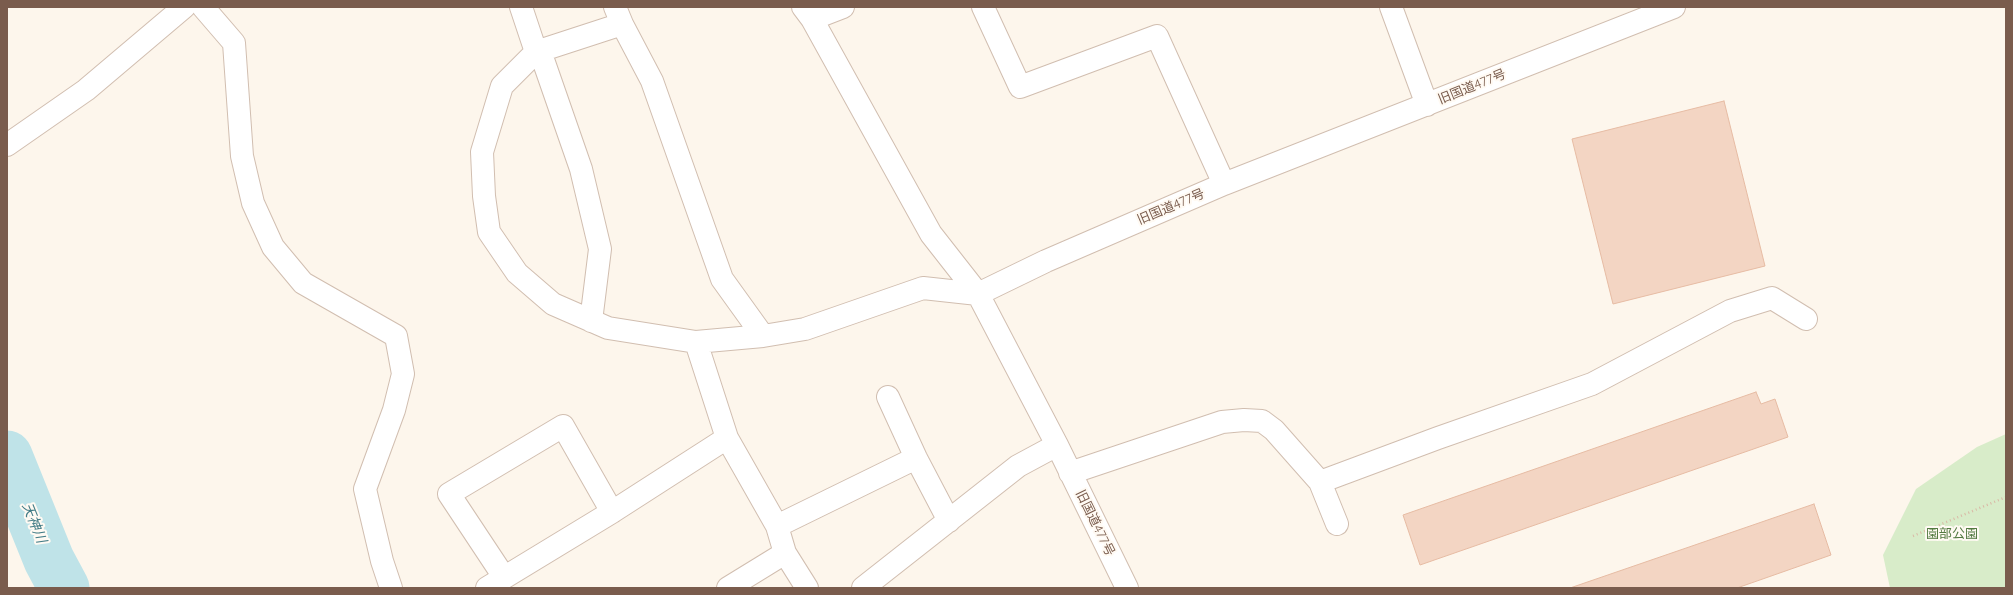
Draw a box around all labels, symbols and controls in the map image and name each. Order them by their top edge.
street label: 旧国道477号 [1436,66,1508,108]
street label: 旧国道477号 [1135,186,1207,228]
street label: 旧国道477号 [1072,487,1118,559]
water label: 天神川 [18,500,50,546]
park label: 園部公園 [1926,526,1978,542]

